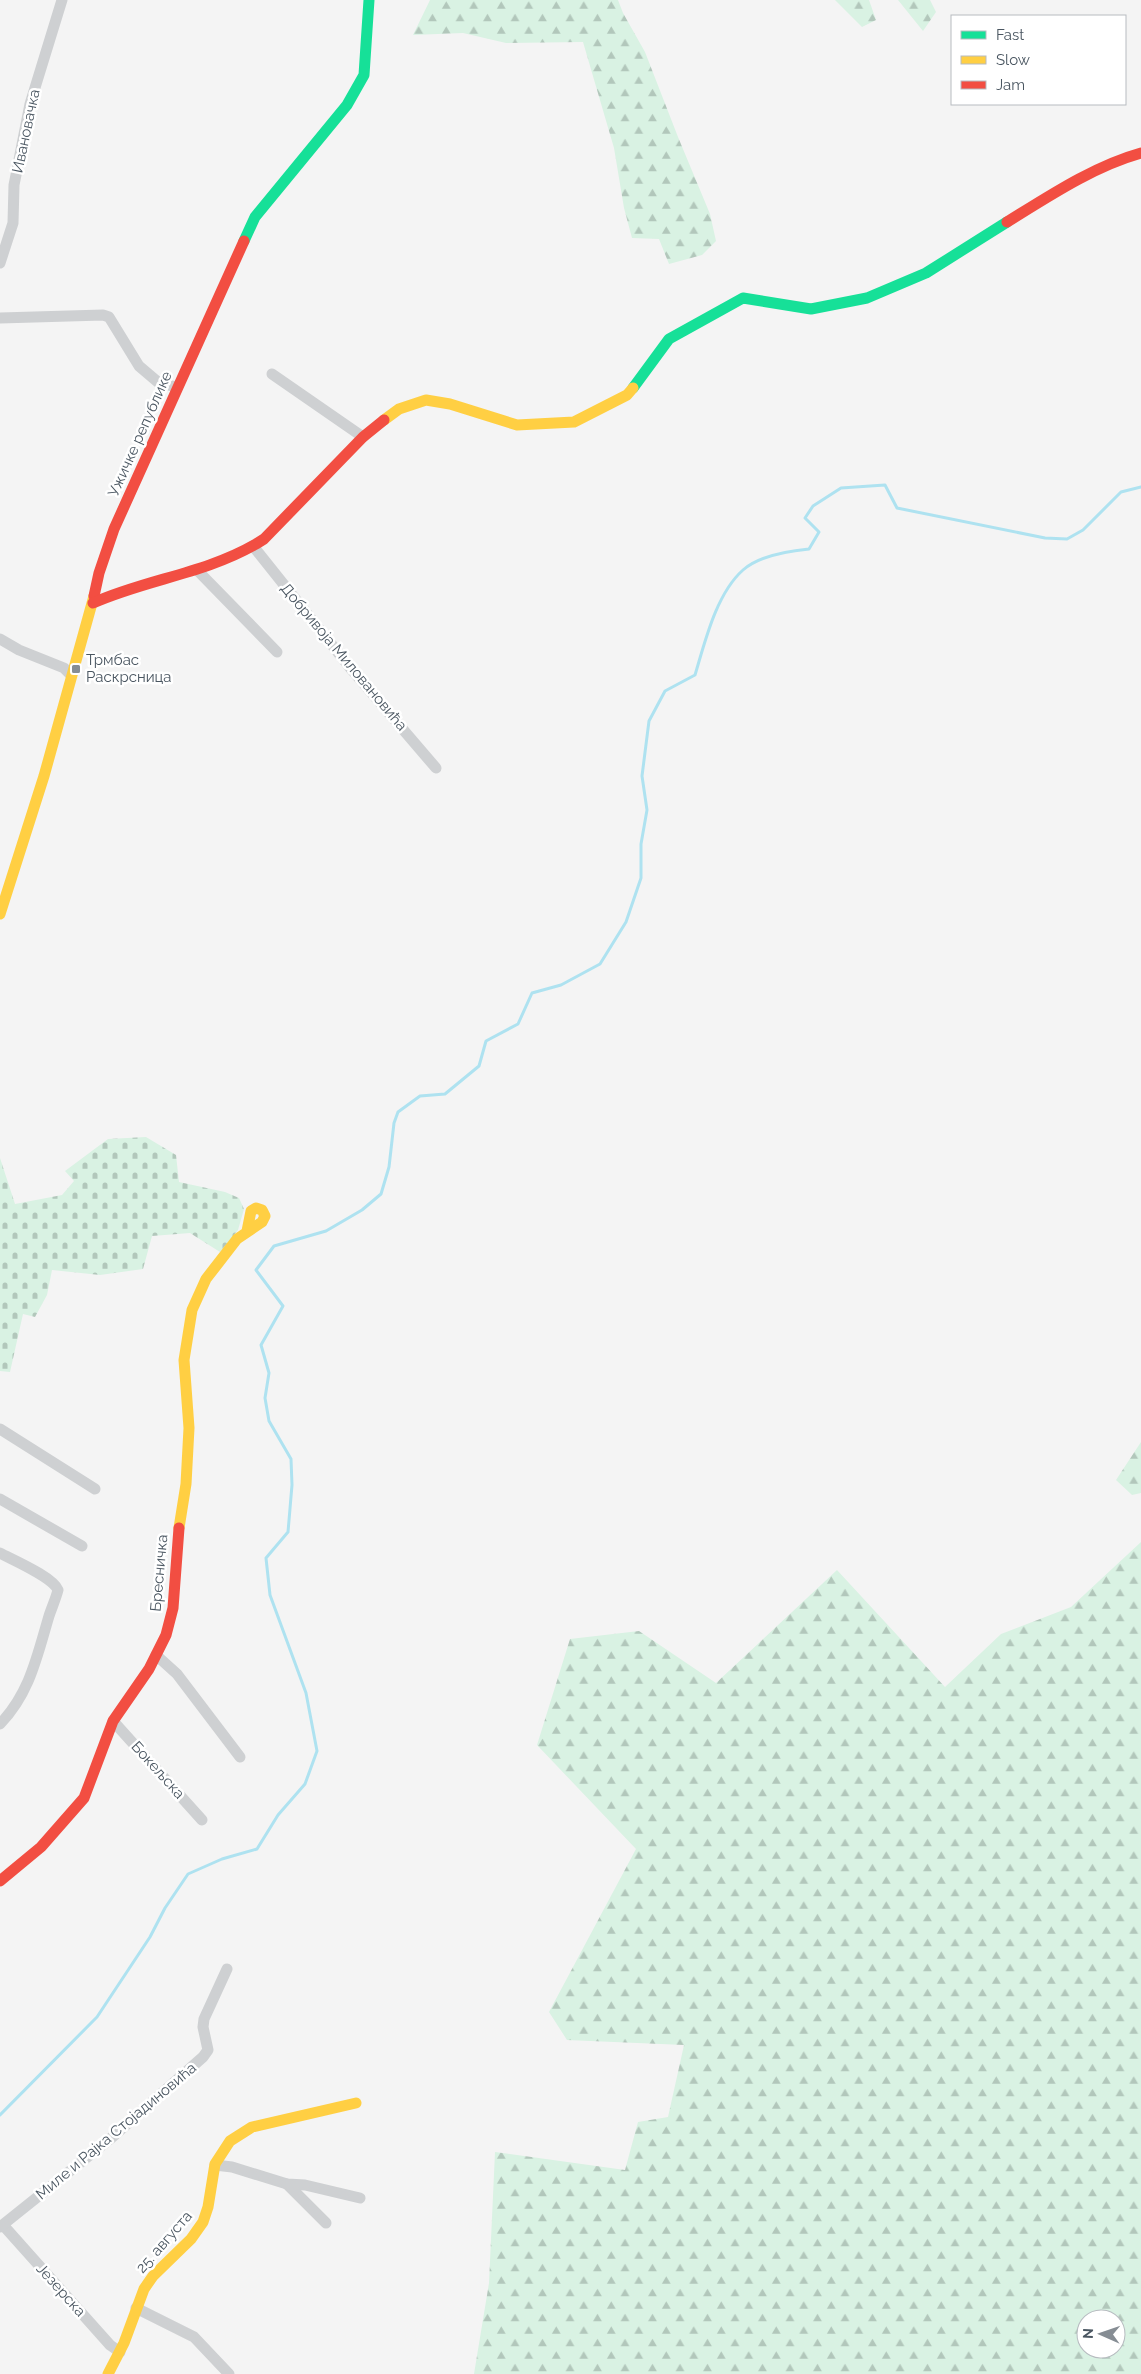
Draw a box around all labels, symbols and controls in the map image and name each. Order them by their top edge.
legend [951,15,1126,105]
text: Fast [996,26,1024,44]
text: Slow [996,51,1030,69]
text: Jam [996,76,1025,94]
street label: Ивановачка [8,87,44,175]
street label: Ужичке републике [104,368,176,499]
street label: Добривоја Миловановића [277,580,411,734]
place label: Трмбас Раскрсница [86,651,171,686]
marker: Трмбас Раскрсница [70,663,82,675]
street label: Бресничка [147,1534,171,1612]
street label: Бокељска [128,1738,188,1802]
street label: Миле и Рајка Стојадиновића [32,2059,200,2203]
street label: 25. августа [132,2207,196,2277]
street label: Језерска [33,2260,89,2320]
north arrow [1076,2309,1126,2359]
text: N [1080,2328,1096,2339]

